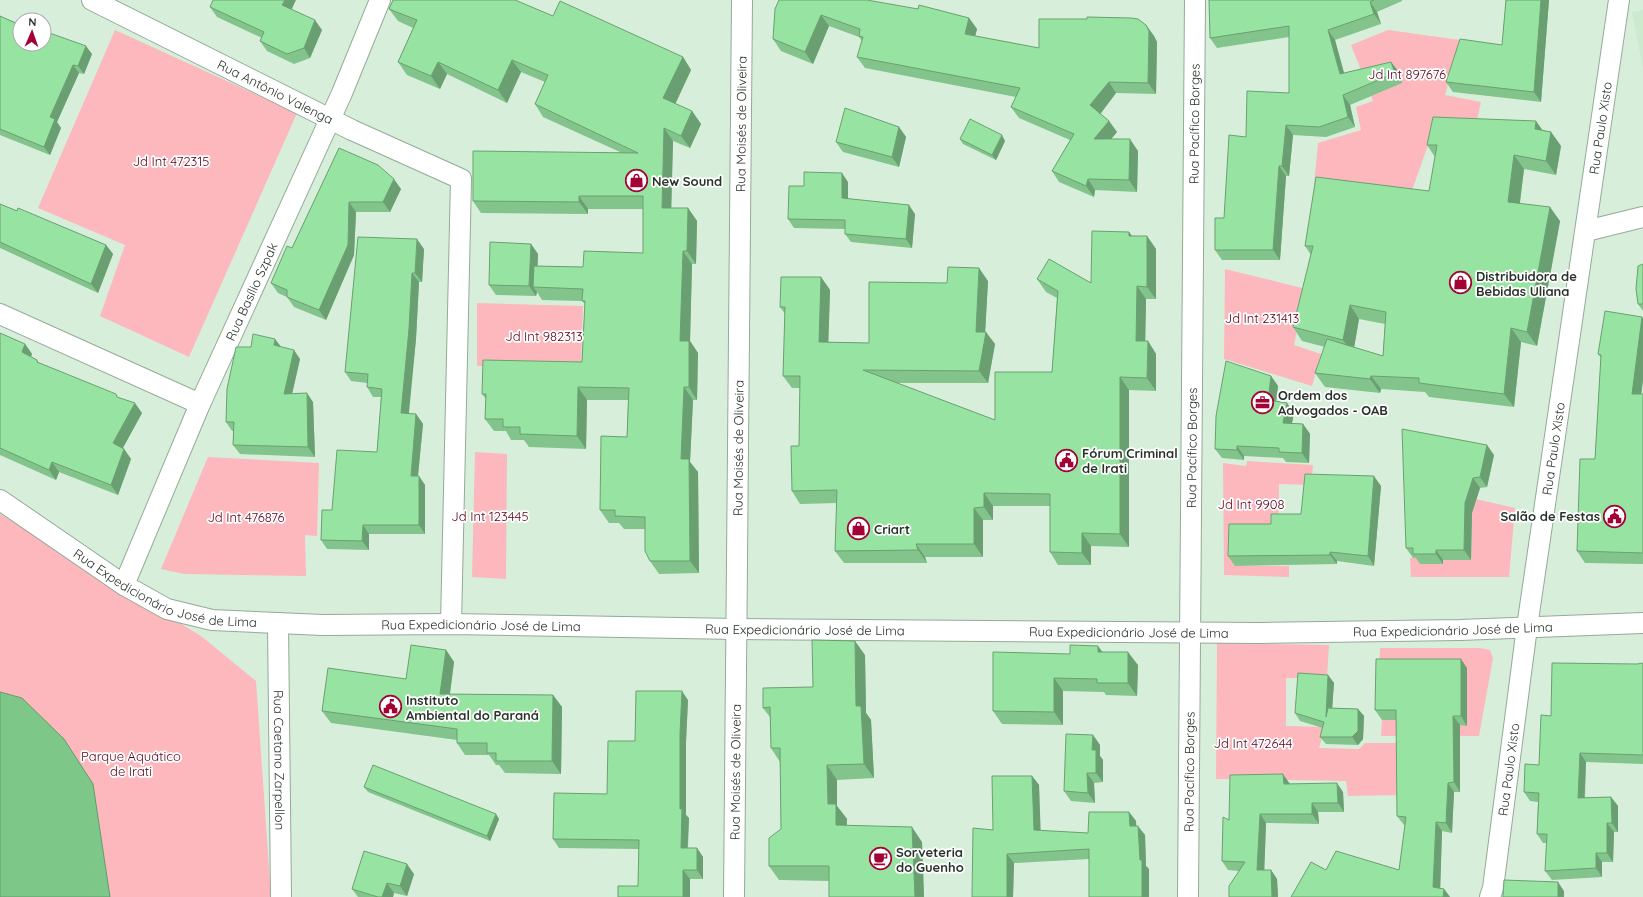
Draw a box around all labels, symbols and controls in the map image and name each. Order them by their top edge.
north arrow [12,12,52,52]
text: N [28,15,37,29]
street label: Rua Antônio Valenga [215,56,336,127]
street label: Rua Moisés de Oliveira [732,56,750,192]
street label: Rua Pacífico Borges [1186,64,1203,184]
park label: Jd Int 897676 [1368,66,1446,82]
street label: Rua Paulo Xisto [1586,80,1615,175]
park label: Jd Int 472315 [133,153,209,169]
shop icon: New Sound [623,168,649,194]
place label: New Sound [652,173,722,189]
street label: Rua Basílio Szpak [222,240,281,343]
place label: Distribuidora de Bebidas Uliana [1476,268,1577,299]
shop icon: Distribuidora de Bebidas Uliana [1448,270,1474,296]
park label: Jd Int 231413 [1225,310,1299,326]
park label: Jd Int 982313 [505,328,583,344]
street label: Rua Moisés de Oliveira [729,380,747,516]
place label: Ordem dos Advogados - OAB [1278,387,1388,418]
street label: Rua Pacífico Borges [1183,388,1200,508]
office icon: Ordem dos Advogados - OAB [1249,389,1275,415]
street label: Rua Paulo Xisto [1538,401,1568,496]
place label: Fórum Criminal de Irati [1082,445,1178,476]
public building icon: Fórum Criminal de Irati [1053,447,1079,473]
park label: Jd Int 9908 [1218,496,1284,512]
public building icon: Salão de Festas [1602,503,1628,529]
park label: Jd Int 123445 [451,508,529,524]
place label: Salão de Festas [1500,508,1600,524]
park label: Jd Int 476876 [207,509,285,525]
shop icon: Criart [846,516,872,542]
place label: Criart [874,521,910,537]
street label: Rua Expedicionário José de Lima [71,545,257,630]
street label: Rua Expedicionário José de Lima [381,616,581,634]
street label: Rua Expedicionário José de Lima [1353,618,1553,640]
street label: Rua Expedicionário José de Lima [705,620,905,638]
street label: Rua Expedicionário José de Lima [1029,623,1229,641]
street label: Rua Caetano Zarpellon [271,690,288,830]
place label: Instituto Ambiental do Paraná [406,692,539,723]
public building icon: Instituto Ambiental do Paraná [378,694,404,720]
street label: Rua Moisés de Oliveira [727,704,744,840]
street label: Rua Pacífico Borges [1181,712,1197,832]
street label: Rua Paulo Xisto [1494,722,1522,817]
park label: Jd Int 472644 [1214,735,1293,751]
park label: Parque Aquático de Irati [81,748,181,779]
place label: Sorveteria do Guenho [896,844,964,875]
cafe icon: Sorveteria do Guenho [868,846,894,872]

